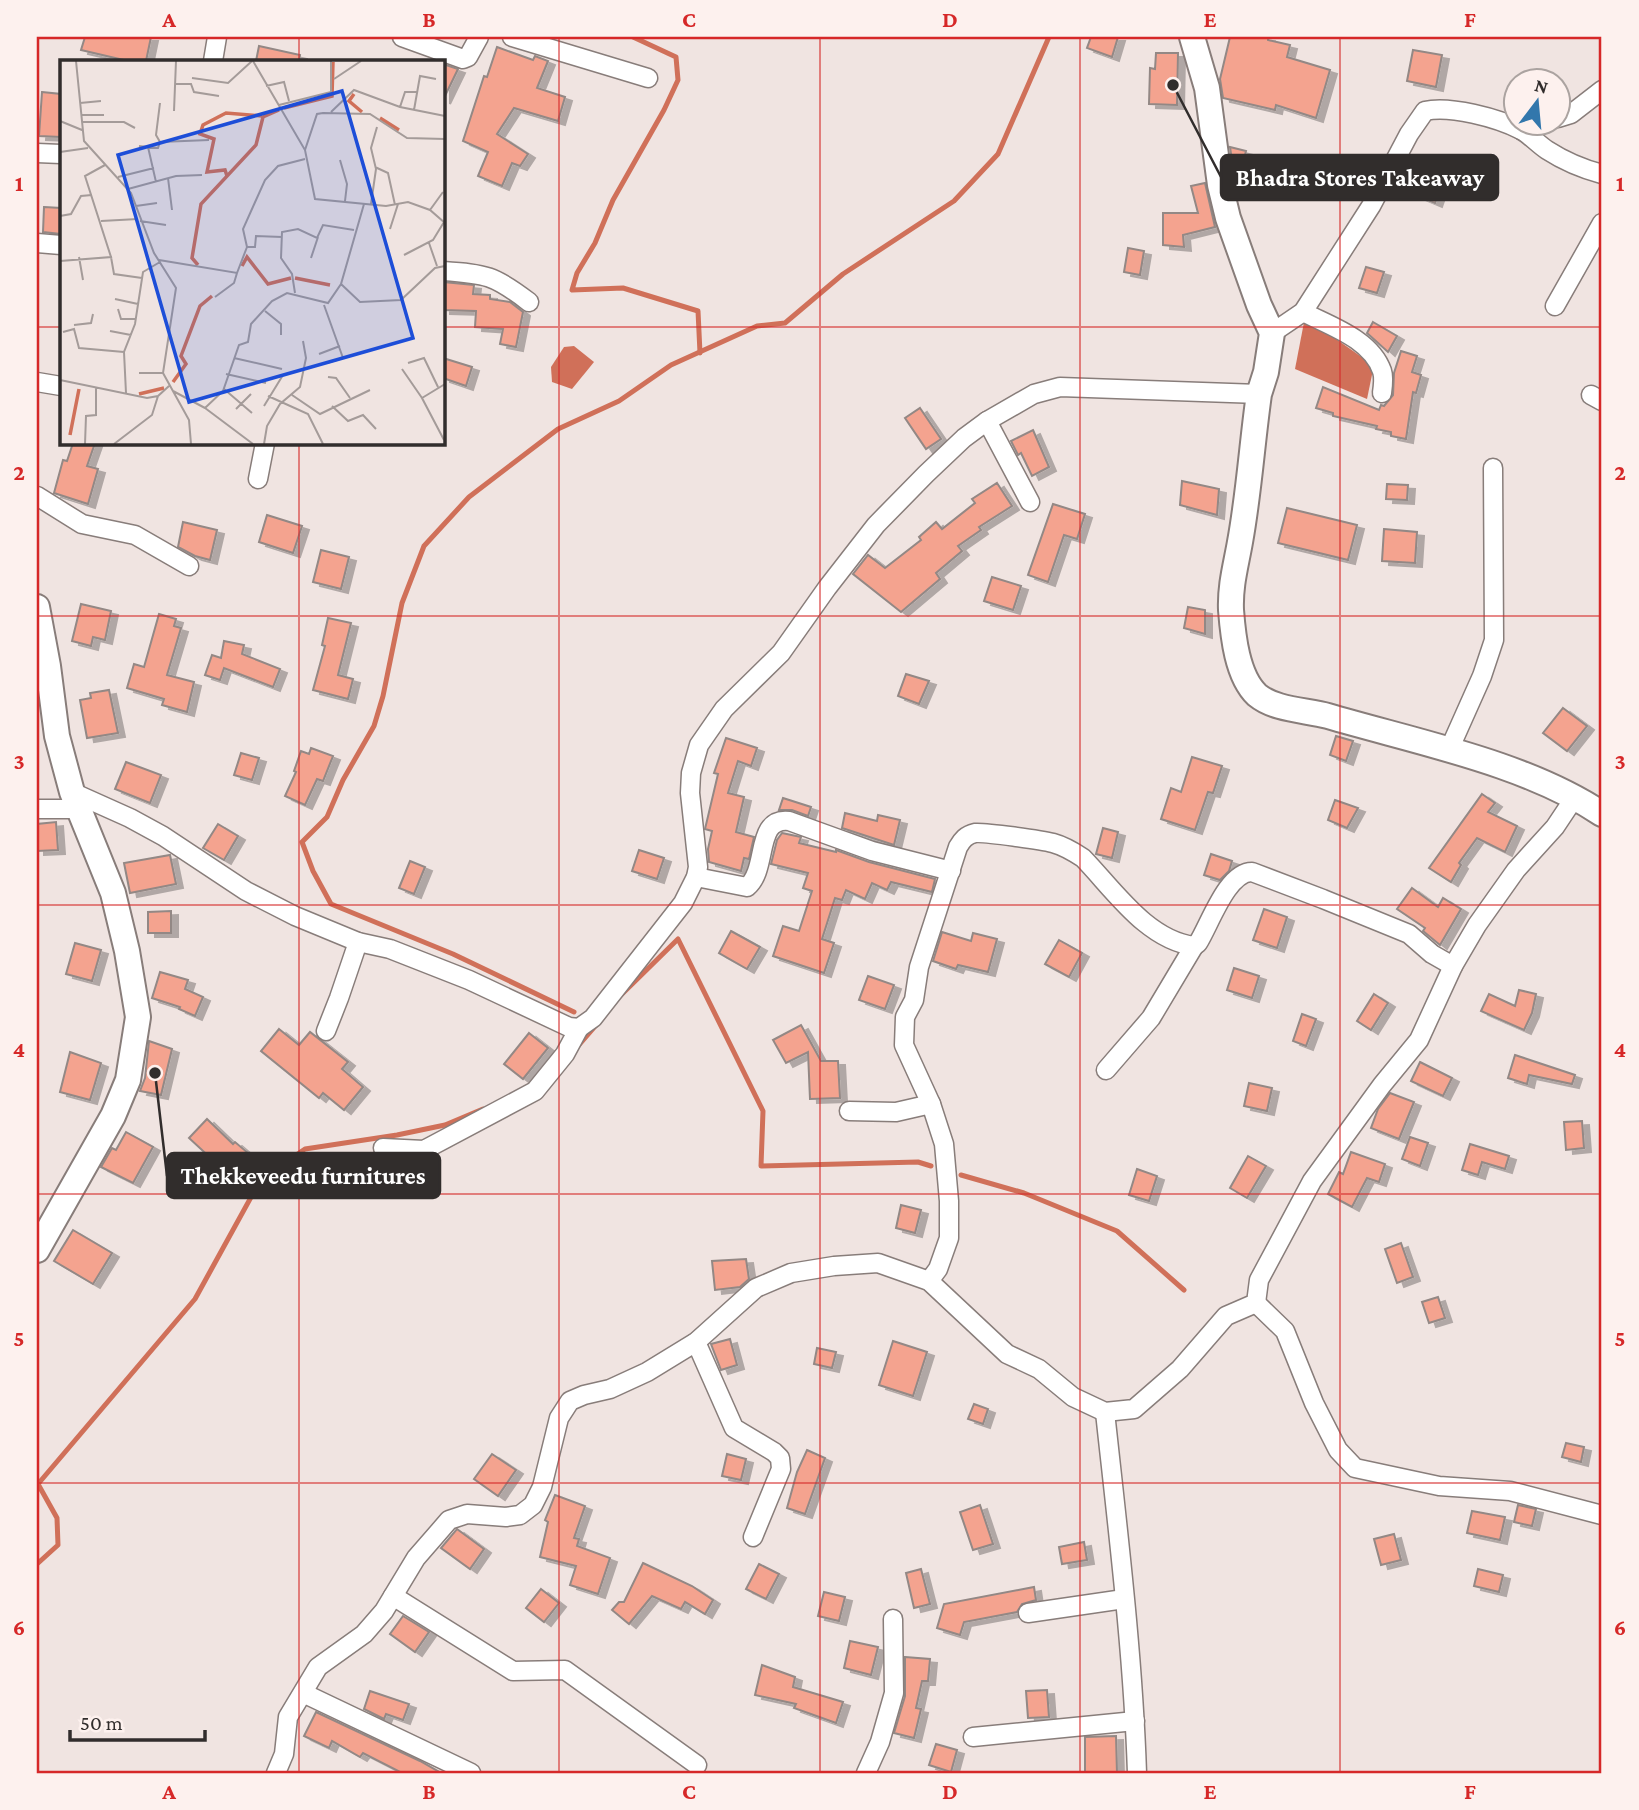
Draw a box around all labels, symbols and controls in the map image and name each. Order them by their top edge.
text: A [161,6,176,32]
text: B [422,6,436,32]
text: C [682,6,696,32]
text: D [942,6,958,32]
text: E [1203,6,1217,32]
text: F [1464,6,1476,32]
inset map [60,60,444,444]
north arrow [1502,66,1572,136]
text: N [1532,74,1551,98]
callout: Bhadra Stores Takeaway [1221,155,1498,200]
text: Bhadra Stores Takeaway [1236,164,1484,191]
text: 1 [15,170,24,196]
text: 1 [1616,170,1625,196]
text: 2 [13,459,25,485]
text: 2 [1614,459,1626,485]
text: 3 [13,748,25,774]
text: 3 [1614,748,1626,774]
text: 4 [13,1036,25,1062]
text: 4 [1614,1036,1626,1062]
callout: Thekkeveedu furnitures [167,1153,440,1198]
text: Thekkeveedu furnitures [181,1162,426,1189]
text: 5 [13,1325,25,1351]
text: 5 [1614,1325,1626,1351]
text: 6 [13,1614,25,1640]
text: 6 [1614,1614,1626,1640]
scale bar [70,1698,205,1742]
text: 50 m [80,1711,123,1735]
text: A [161,1778,176,1804]
text: B [422,1778,436,1804]
text: C [682,1778,696,1804]
text: D [942,1778,958,1804]
text: E [1203,1778,1217,1804]
text: F [1464,1778,1476,1804]

